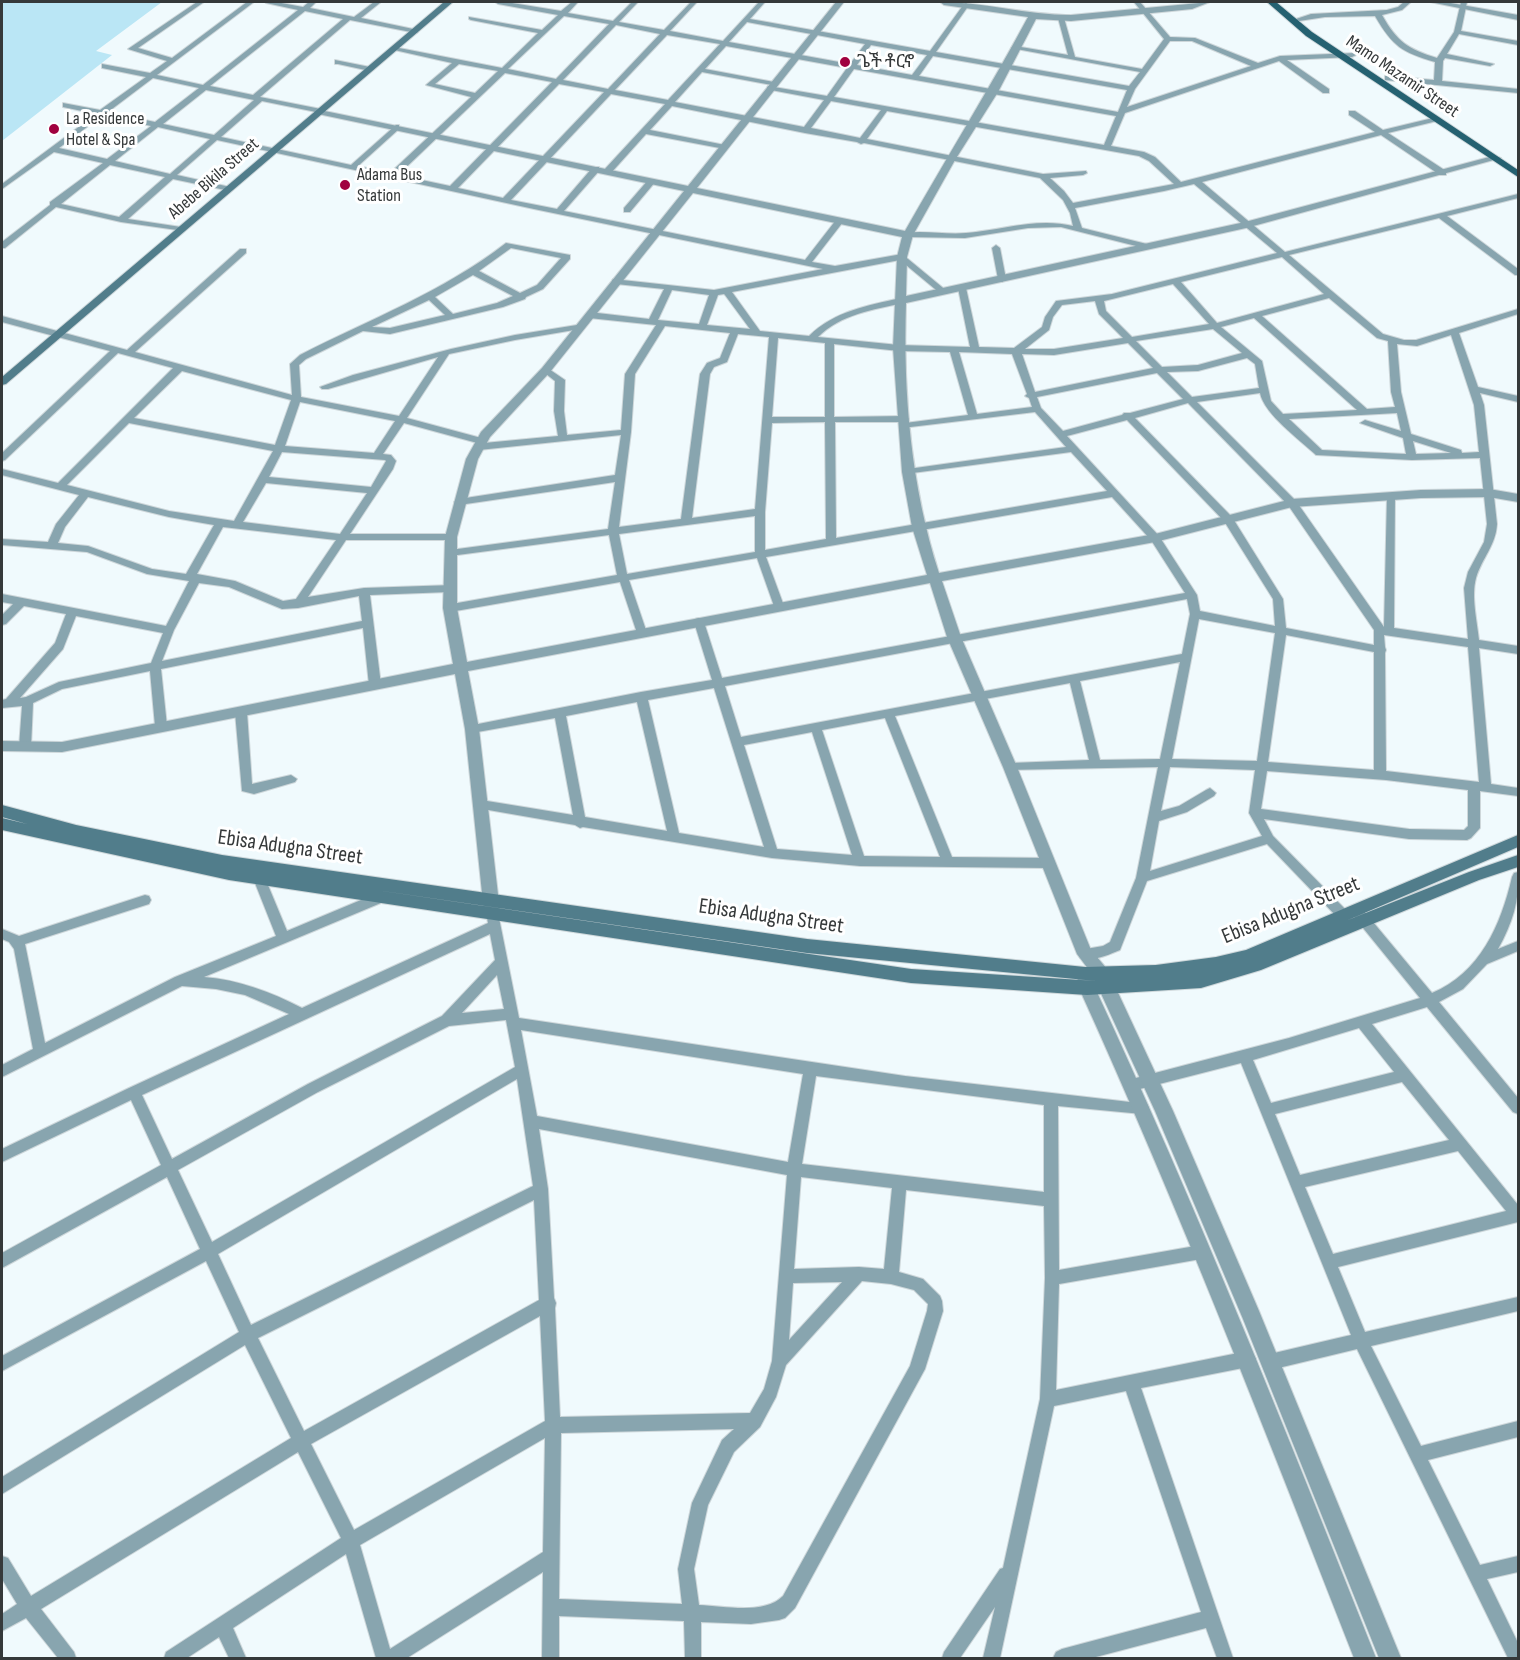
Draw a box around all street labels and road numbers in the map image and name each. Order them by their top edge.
street label: Mamo Mazamir Street [1341,31,1463,123]
street label: Abebe Bikila Street [164,134,264,224]
street label: Ebisa Adugna Street [216,825,364,871]
street label: Ebisa Adugna Street [1218,871,1364,951]
street label: Ebisa Adugna Street [697,894,845,940]

